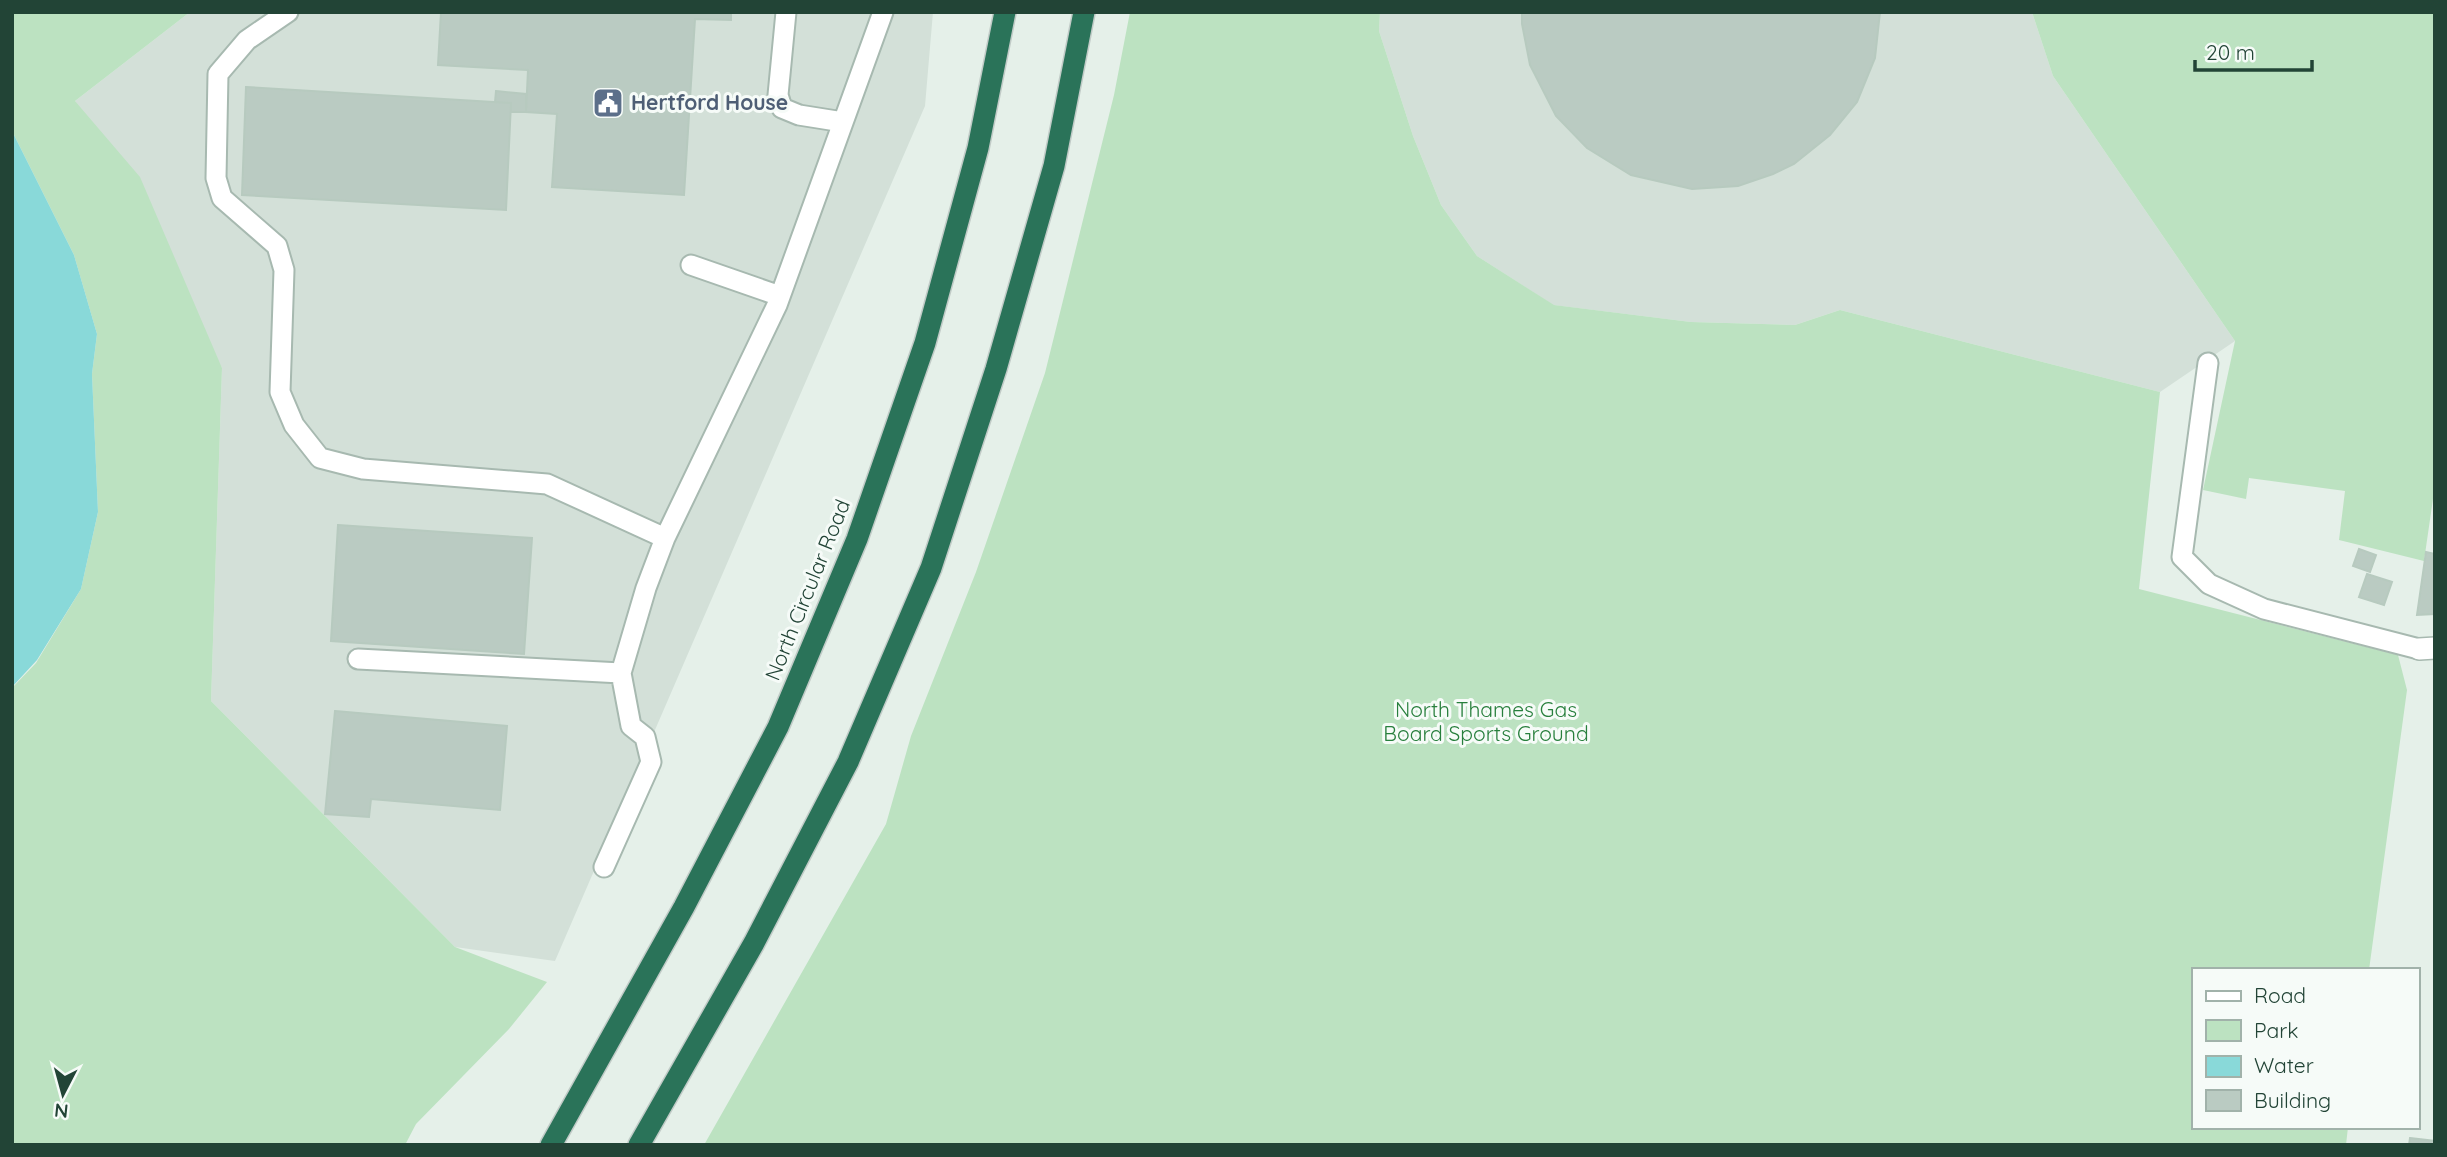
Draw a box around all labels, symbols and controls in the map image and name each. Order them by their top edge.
scale bar [2195,28,2312,72]
text: 20 m [2206,39,2255,65]
public building icon: Hertford House [591,86,625,120]
place label: Hertford House [631,89,788,115]
street label: North Circular Road [759,495,855,684]
park label: North Thames Gas Board Sports Ground [1383,696,1589,746]
legend [2192,968,2419,1129]
text: Road [2254,982,2306,1008]
text: Park [2254,1017,2298,1043]
text: Water [2254,1052,2314,1078]
north arrow [28,1059,98,1129]
text: Building [2254,1087,2331,1113]
text: N [53,1098,69,1124]

